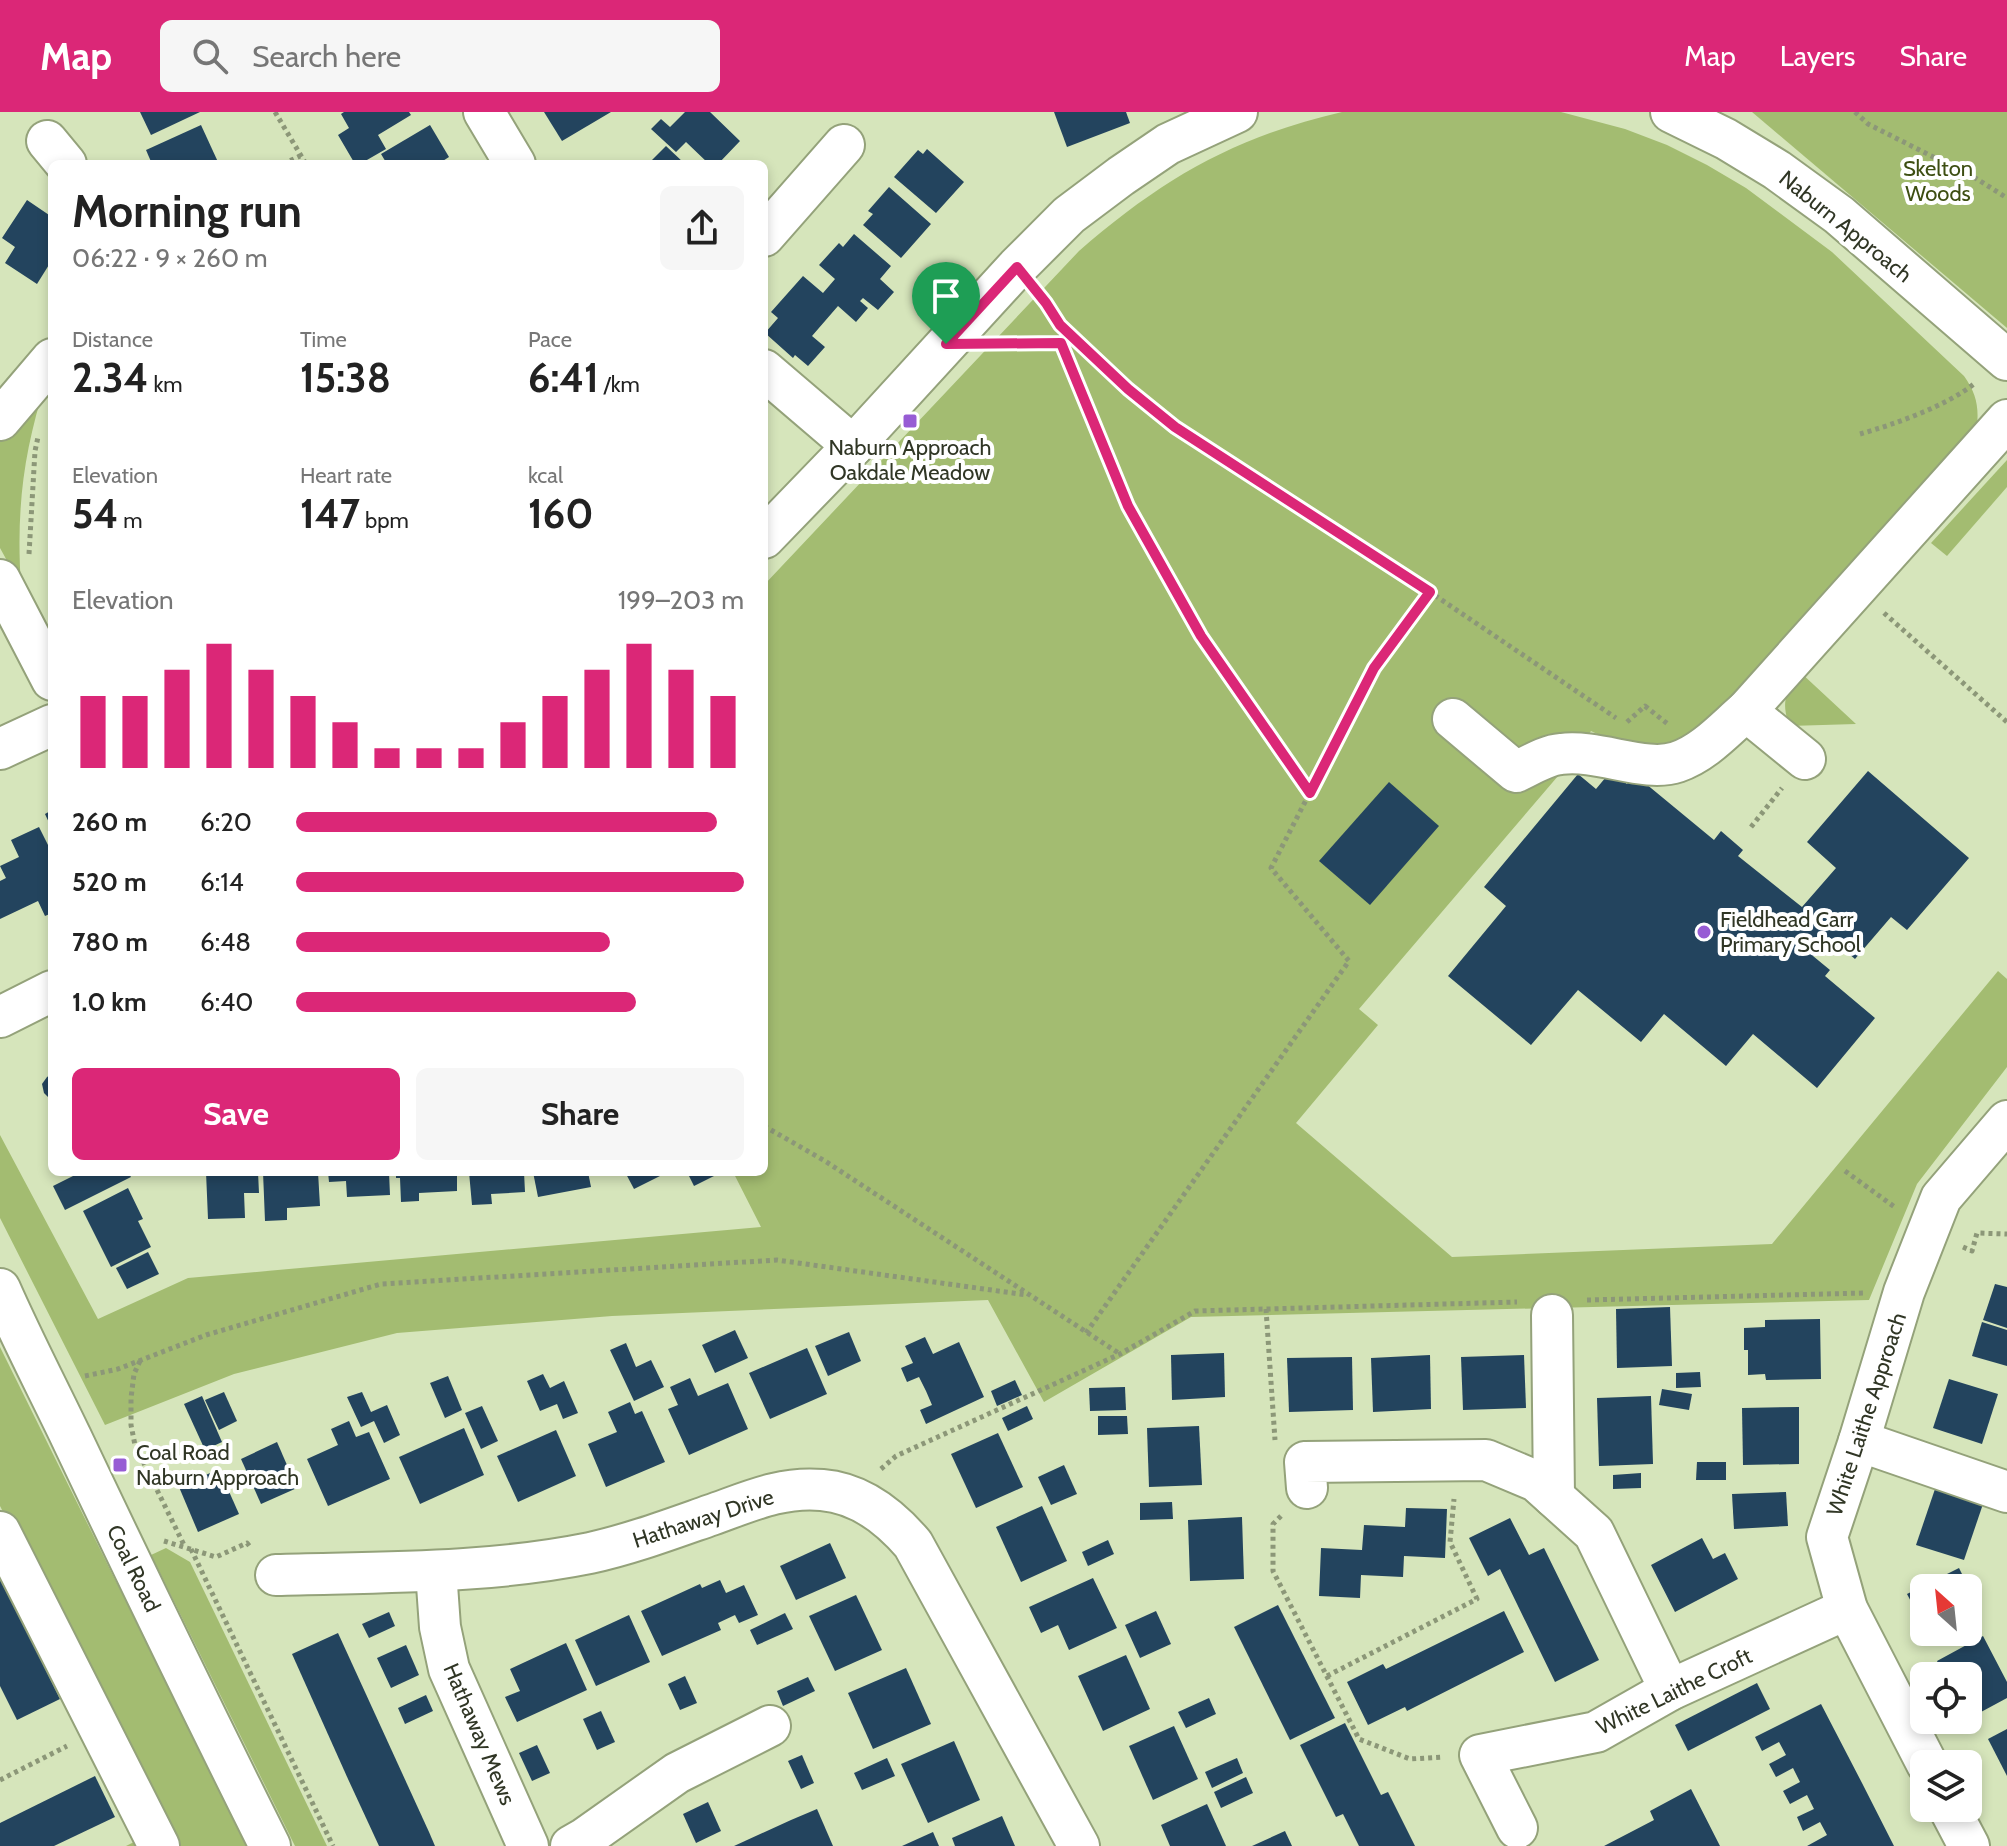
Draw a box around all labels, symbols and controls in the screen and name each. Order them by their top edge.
search box [160,20,720,92]
text: Map [40,33,112,80]
icon: search [188,34,232,78]
text: Search here [252,38,401,75]
text: Map [1684,39,1736,73]
text: Layers [1780,39,1855,73]
text: Share [1899,39,1967,73]
park label: Skelton Woods [1903,155,1973,207]
street label: Naburn Approach [1774,165,1918,288]
text: Morning run [72,185,302,238]
button: share [660,186,744,270]
text: 06:22 · 9 × 260 m [72,242,268,274]
pin [912,262,980,344]
icon: arrive [924,274,968,318]
text: Distance [72,326,153,353]
text: Time [300,326,347,353]
text: Pace [528,326,572,353]
text: 2.34 [72,353,148,402]
text: 15:38 [300,353,391,402]
text: 6:41 [528,353,599,402]
text: km [148,371,183,398]
text: /km [599,371,640,398]
marker: Naburn Approach Oakdale Meadow [901,412,919,430]
place label: Naburn Approach Oakdale Meadow [828,434,992,486]
text: Elevation [72,462,158,489]
text: Heart rate [300,462,392,489]
text: kcal [528,462,563,489]
text: 54 [72,489,118,538]
text: 147 [300,489,360,538]
text: 160 [528,489,593,538]
text: m [118,507,143,534]
text: bpm [360,507,409,534]
text: Elevation [72,584,174,616]
text: 199–203 m [618,584,744,616]
text: 260 m [72,806,147,838]
text: 6:20 [200,806,252,838]
text: 520 m [72,866,147,898]
text: 6:14 [200,866,244,898]
place label: Fieldhead Carr Primary School [1720,906,1862,958]
marker: Fieldhead Carr Primary School [1695,923,1713,941]
text: 780 m [72,926,148,958]
text: 6:48 [200,926,251,958]
text: 1.0 km [72,986,147,1018]
text: 6:40 [200,986,253,1018]
button: Save [72,1068,400,1160]
button: Share [416,1068,744,1160]
street label: White Laithe Approach [1821,1309,1912,1519]
place label: Coal Road Naburn Approach [136,1439,299,1491]
marker: Coal Road Naburn Approach [111,1456,129,1474]
street label: Hathaway Drive [629,1483,777,1554]
street label: Coal Road [101,1520,166,1616]
north arrow [1910,1574,1982,1646]
map controls [1910,1574,1982,1822]
street label: White Laithe Croft [1592,1642,1757,1741]
street label: Hathaway Mews [438,1659,522,1809]
button: locate [1910,1662,1982,1734]
button: layers [1910,1750,1982,1822]

